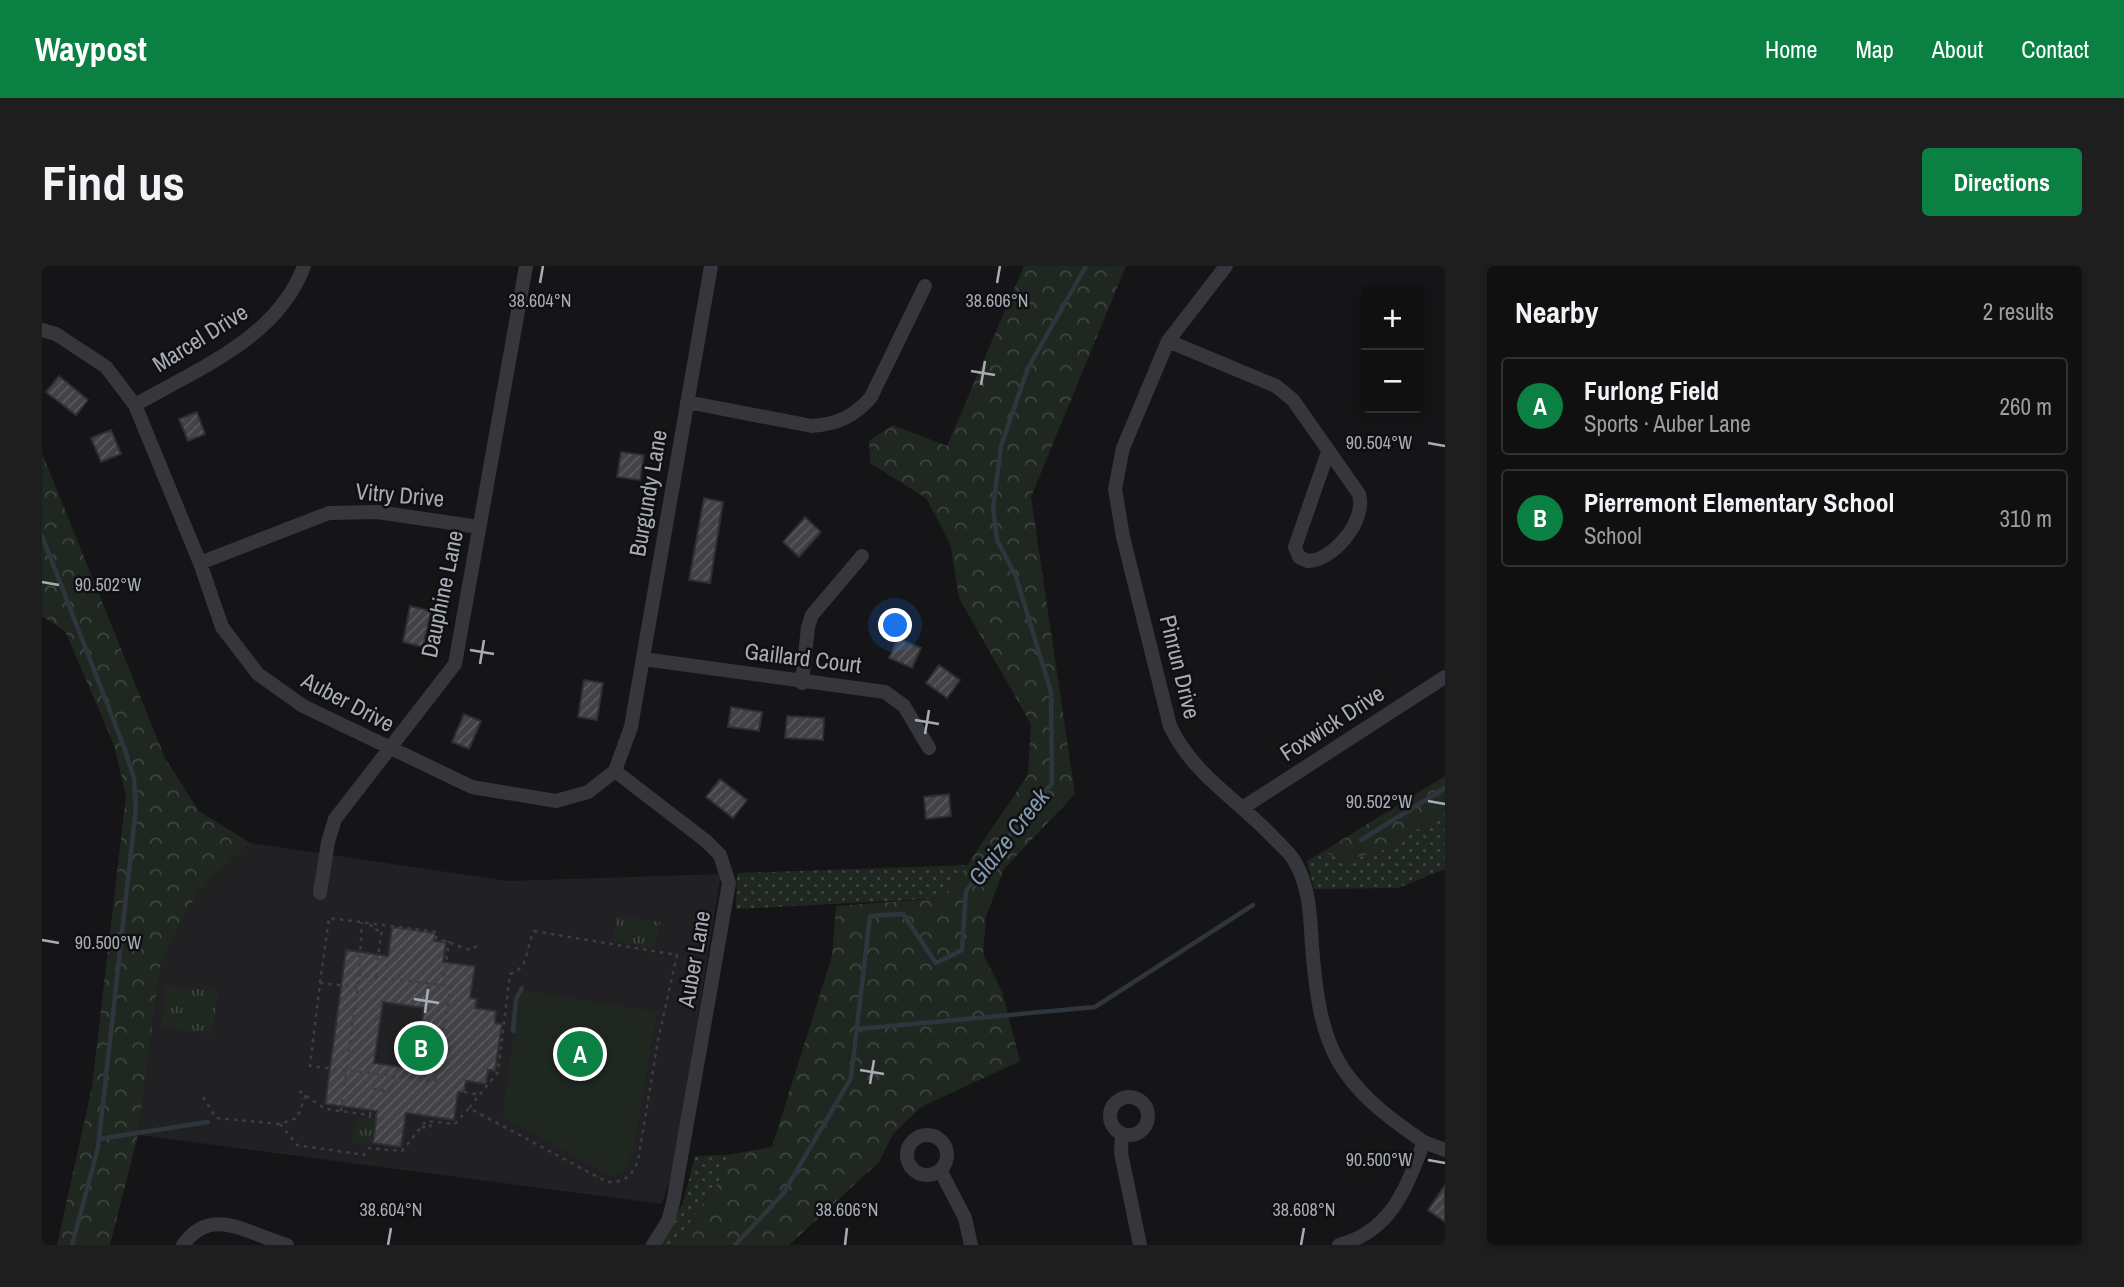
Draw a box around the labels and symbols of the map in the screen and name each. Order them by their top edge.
text: 38.604°N [509,288,572,313]
text: 38.606°N [966,288,1029,313]
street label: Marcel Drive [146,296,253,379]
street label: Burgundy Lane [621,427,674,559]
text: 90.504°W [1346,430,1412,455]
street label: Vitry Drive [354,475,446,514]
street label: Dauphine Lane [413,528,470,660]
text: 90.502°W [75,572,141,597]
your location [878,608,912,642]
street label: Pinrun Drive [1153,612,1208,722]
street label: Gaillard Court [743,635,863,680]
street label: Auber Drive [296,664,400,739]
street label: Foxwick Drive [1274,677,1390,768]
water label: Glaize Creek [960,780,1057,891]
text: 90.502°W [1346,789,1412,814]
street label: Auber Lane [670,908,717,1011]
text: 90.500°W [75,930,141,955]
pin: B [398,1022,444,1074]
pin: A [557,1028,603,1080]
text: 90.500°W [1346,1147,1412,1172]
text: 38.604°N [360,1197,423,1222]
text: 38.606°N [816,1197,879,1222]
text: 38.608°N [1273,1197,1336,1222]

